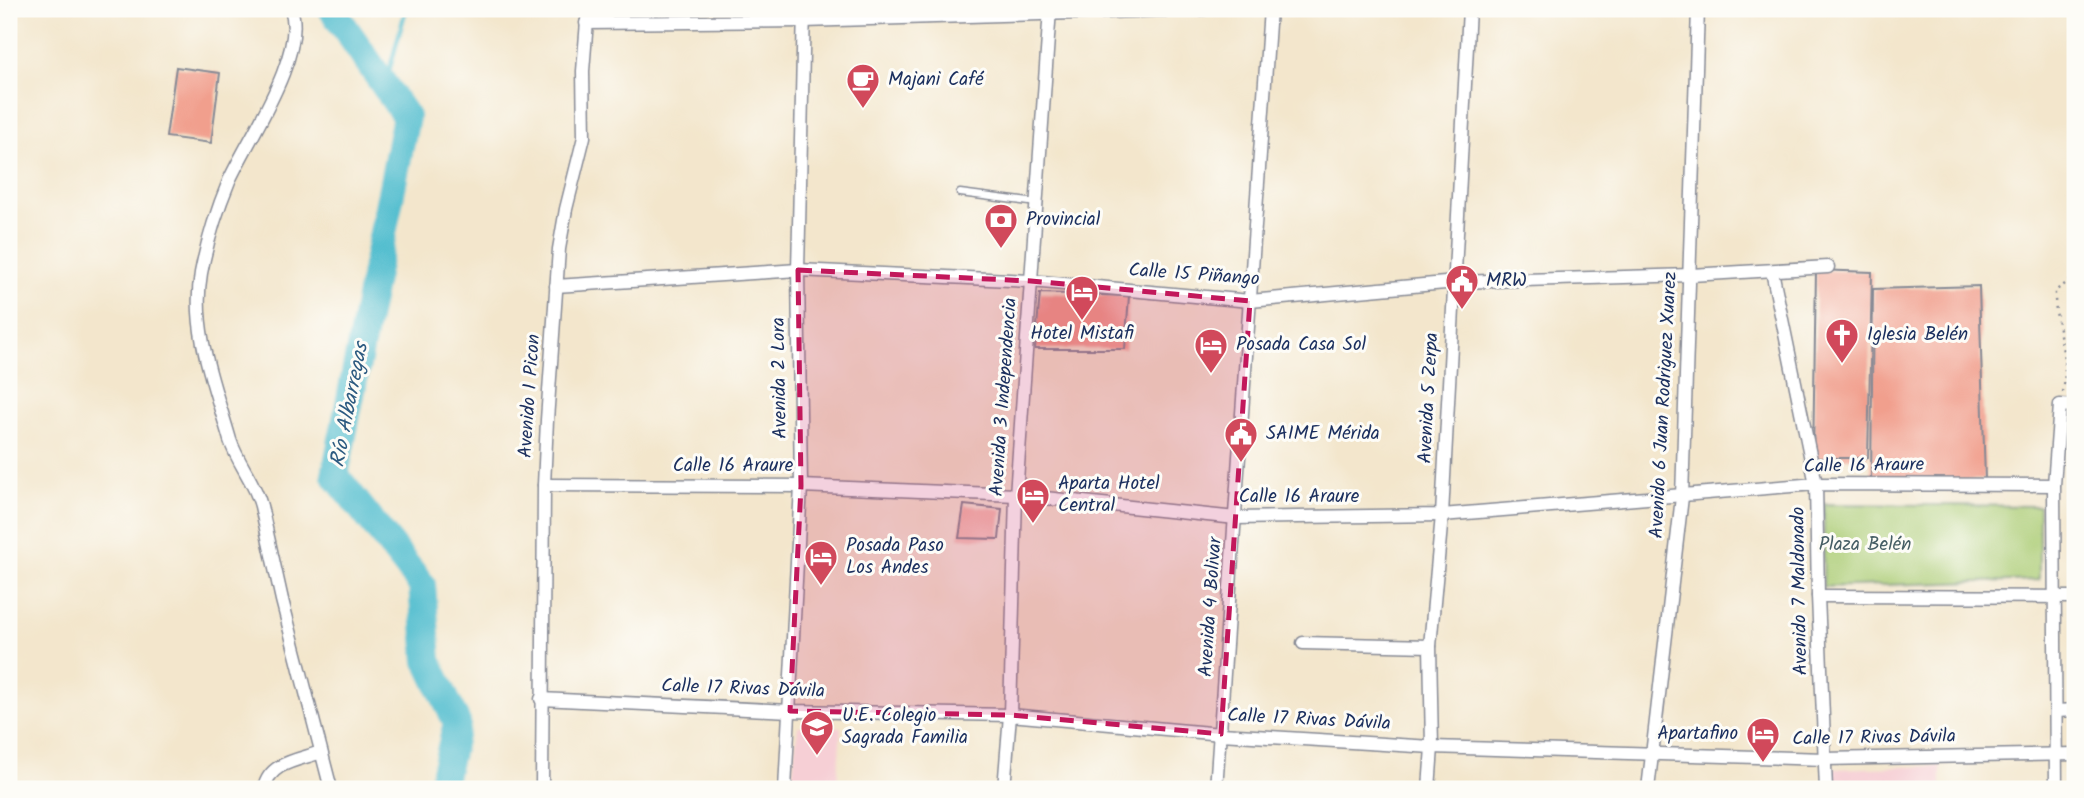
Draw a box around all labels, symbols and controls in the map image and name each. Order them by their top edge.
cafe icon: Majani Café [844,61,882,110]
place label: Majani Café [888,65,984,95]
bank icon: Provincial [982,201,1020,250]
place label: Provincial [1026,205,1101,235]
street label: Calle 15 Piñango [1128,255,1260,295]
public building icon: MRW [1443,262,1481,311]
place label: MRW [1486,266,1527,296]
street label: Avenido 6 Juan Rodriguez Xuarez [1642,271,1686,539]
hotel icon: Hotel Mistafi [1063,273,1101,322]
street label: Avenida 3 Independencia [982,297,1026,497]
church icon: Iglesia Belén [1823,316,1861,365]
street label: Avenida 2 Lora [764,317,796,439]
place label: Hotel Mistafi [1030,319,1135,349]
place label: Iglesia Belén [1867,320,1968,350]
hotel icon: Posada Casa Sol [1192,326,1230,375]
place label: Posada Casa Sol [1236,330,1367,360]
street label: Avenida 5 Zerpa [1411,332,1447,464]
street label: Avenido 1 Picon [511,333,549,459]
water label: Río Albarregas [322,338,379,470]
public building icon: SAIME Mérida [1222,415,1260,464]
place label: SAIME Mérida [1266,419,1380,449]
street label: Calle 16 Araure [1803,450,1925,482]
street label: Calle 16 Araure [673,451,794,481]
place label: Aparta Hotel Central [1058,469,1160,521]
hotel icon: Aparta Hotel Central [1014,476,1052,525]
street label: Calle 16 Araure [1239,482,1360,512]
street label: Avenido 7 Maldonado [1784,506,1816,676]
park label: Plaza Belén [1819,530,1911,560]
place label: Posada Paso Los Andes [846,531,944,583]
street label: Avenida 4 Bolivar [1191,534,1231,678]
hotel icon: Posada Paso Los Andes [802,538,840,587]
street label: Calle 17 Rivas Dávila [661,671,825,707]
place label: U.E. Colegio Sagrada Familia [842,701,968,753]
street label: Calle 17 Rivas Dávila [1226,701,1392,739]
school or university icon: U.E. Colegio Sagrada Familia [798,708,836,757]
hotel icon: Apartafino [1744,715,1782,764]
place label: Apartafino [1657,719,1738,749]
street label: Calle 17 Rivas Dávila [1792,722,1956,754]

